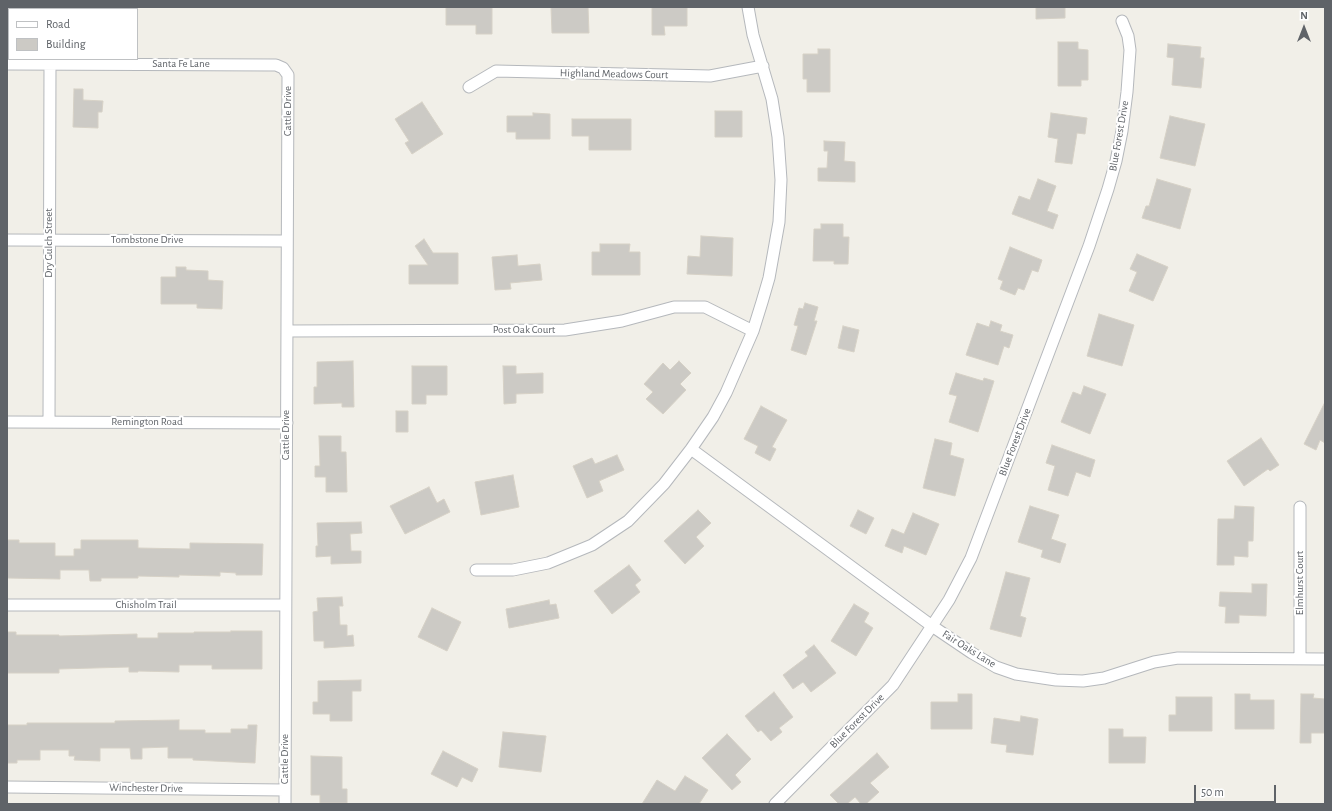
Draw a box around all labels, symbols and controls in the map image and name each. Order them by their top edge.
legend [8,8,138,60]
north arrow [1284,8,1324,48]
text: N [1300,10,1308,21]
text: Road [46,18,70,30]
text: Building [46,38,86,50]
street label: Santa Fe Lane [152,57,210,71]
street label: Highland Meadows Court [560,66,668,82]
street label: Cattle Drive [281,86,295,136]
street label: Blue Forest Drive [1106,100,1132,172]
street label: Dry Gulch Street [42,208,56,278]
street label: Tombstone Drive [111,233,183,247]
street label: Post Oak Court [493,323,555,337]
street label: Blue Forest Drive [996,406,1034,478]
street label: Cattle Drive [279,410,293,460]
street label: Remington Road [111,415,183,429]
street label: Elmhurst Court [1293,551,1307,615]
street label: Chisholm Trail [115,598,177,612]
street label: Fair Oaks Lane [940,627,998,671]
street label: Blue Forest Drive [827,691,887,751]
street label: Cattle Drive [278,734,292,784]
scale bar [1196,777,1278,803]
street label: Winchester Drive [109,781,183,795]
text: 50 m [1201,786,1224,798]

